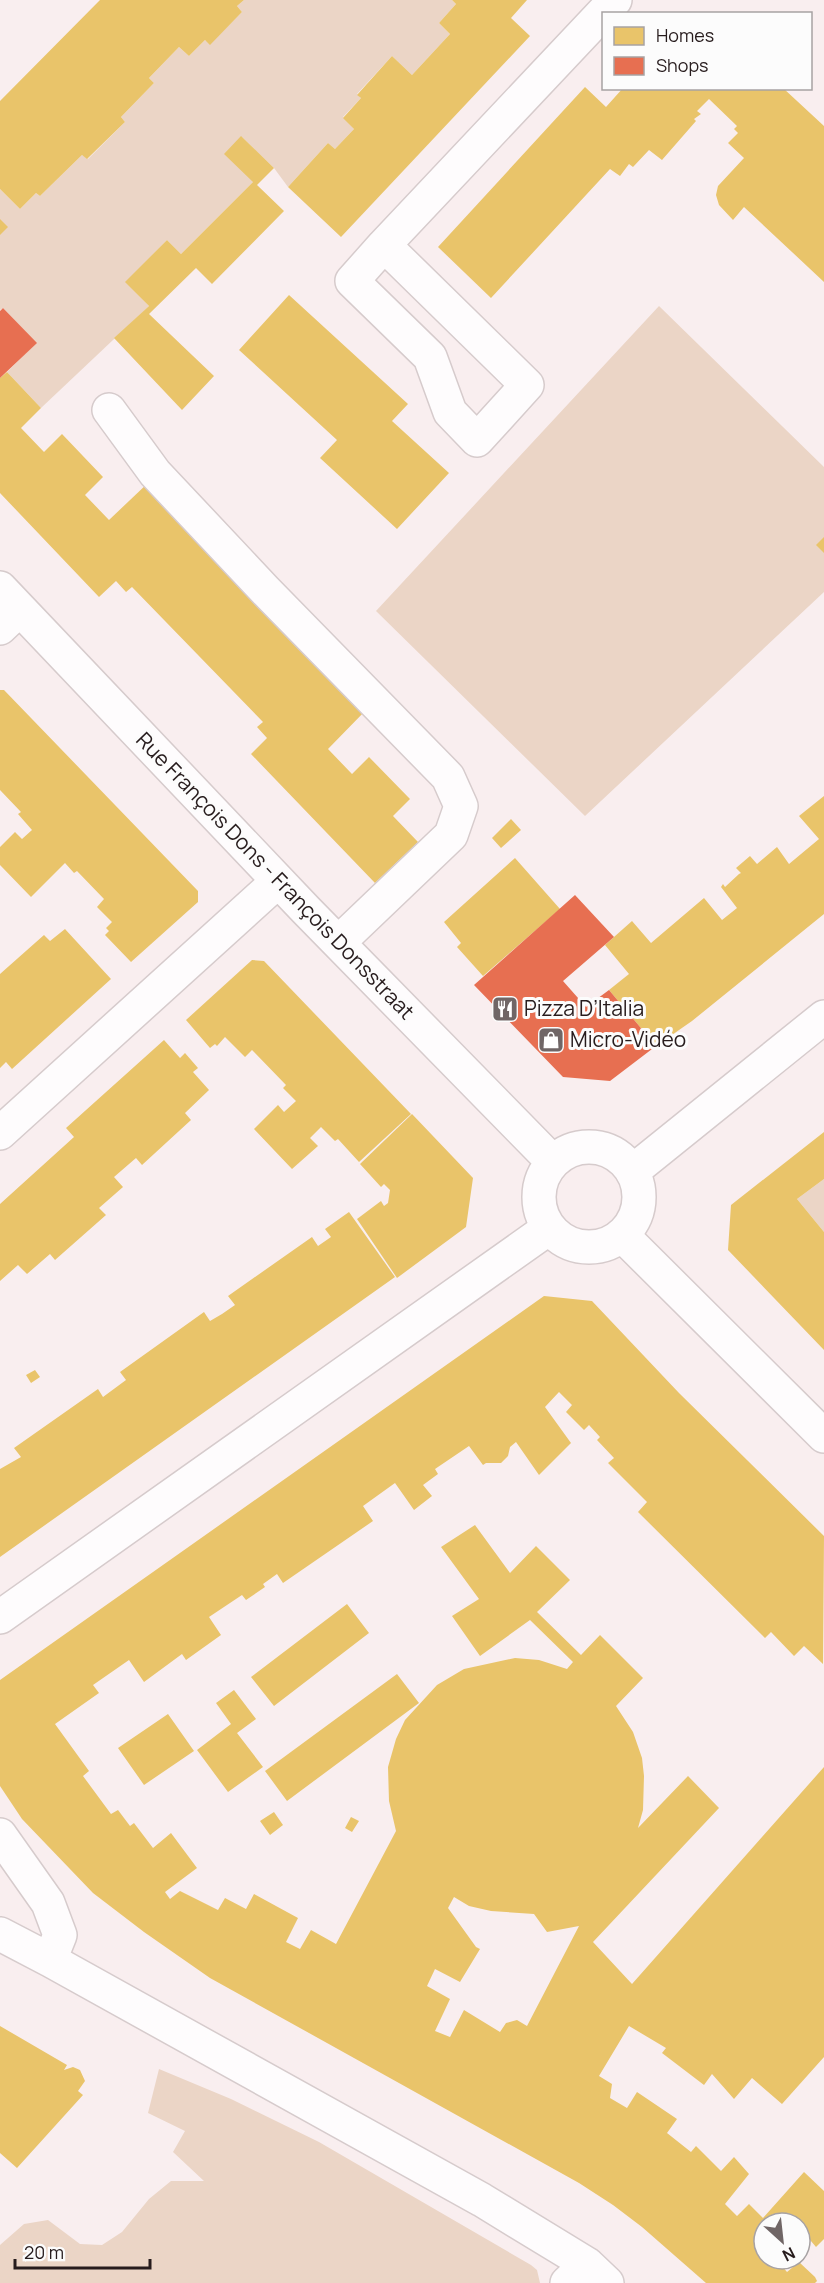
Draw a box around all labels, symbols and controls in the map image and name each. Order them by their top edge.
legend [602,12,812,90]
text: Homes [656,23,714,47]
text: Shops [656,53,708,77]
street label: Rue François Dons - François Donsstraat [131,726,421,1025]
restaurant icon: Pizza D’Italia [490,994,520,1024]
place label: Pizza D’Italia [524,994,644,1022]
shop icon: Micro-Vidéo [536,1025,566,1055]
place label: Micro-Vidéo [570,1025,686,1053]
north arrow [752,2211,812,2271]
scale bar [15,2232,150,2270]
text: 20 m [24,2240,64,2264]
text: N [779,2242,799,2267]

